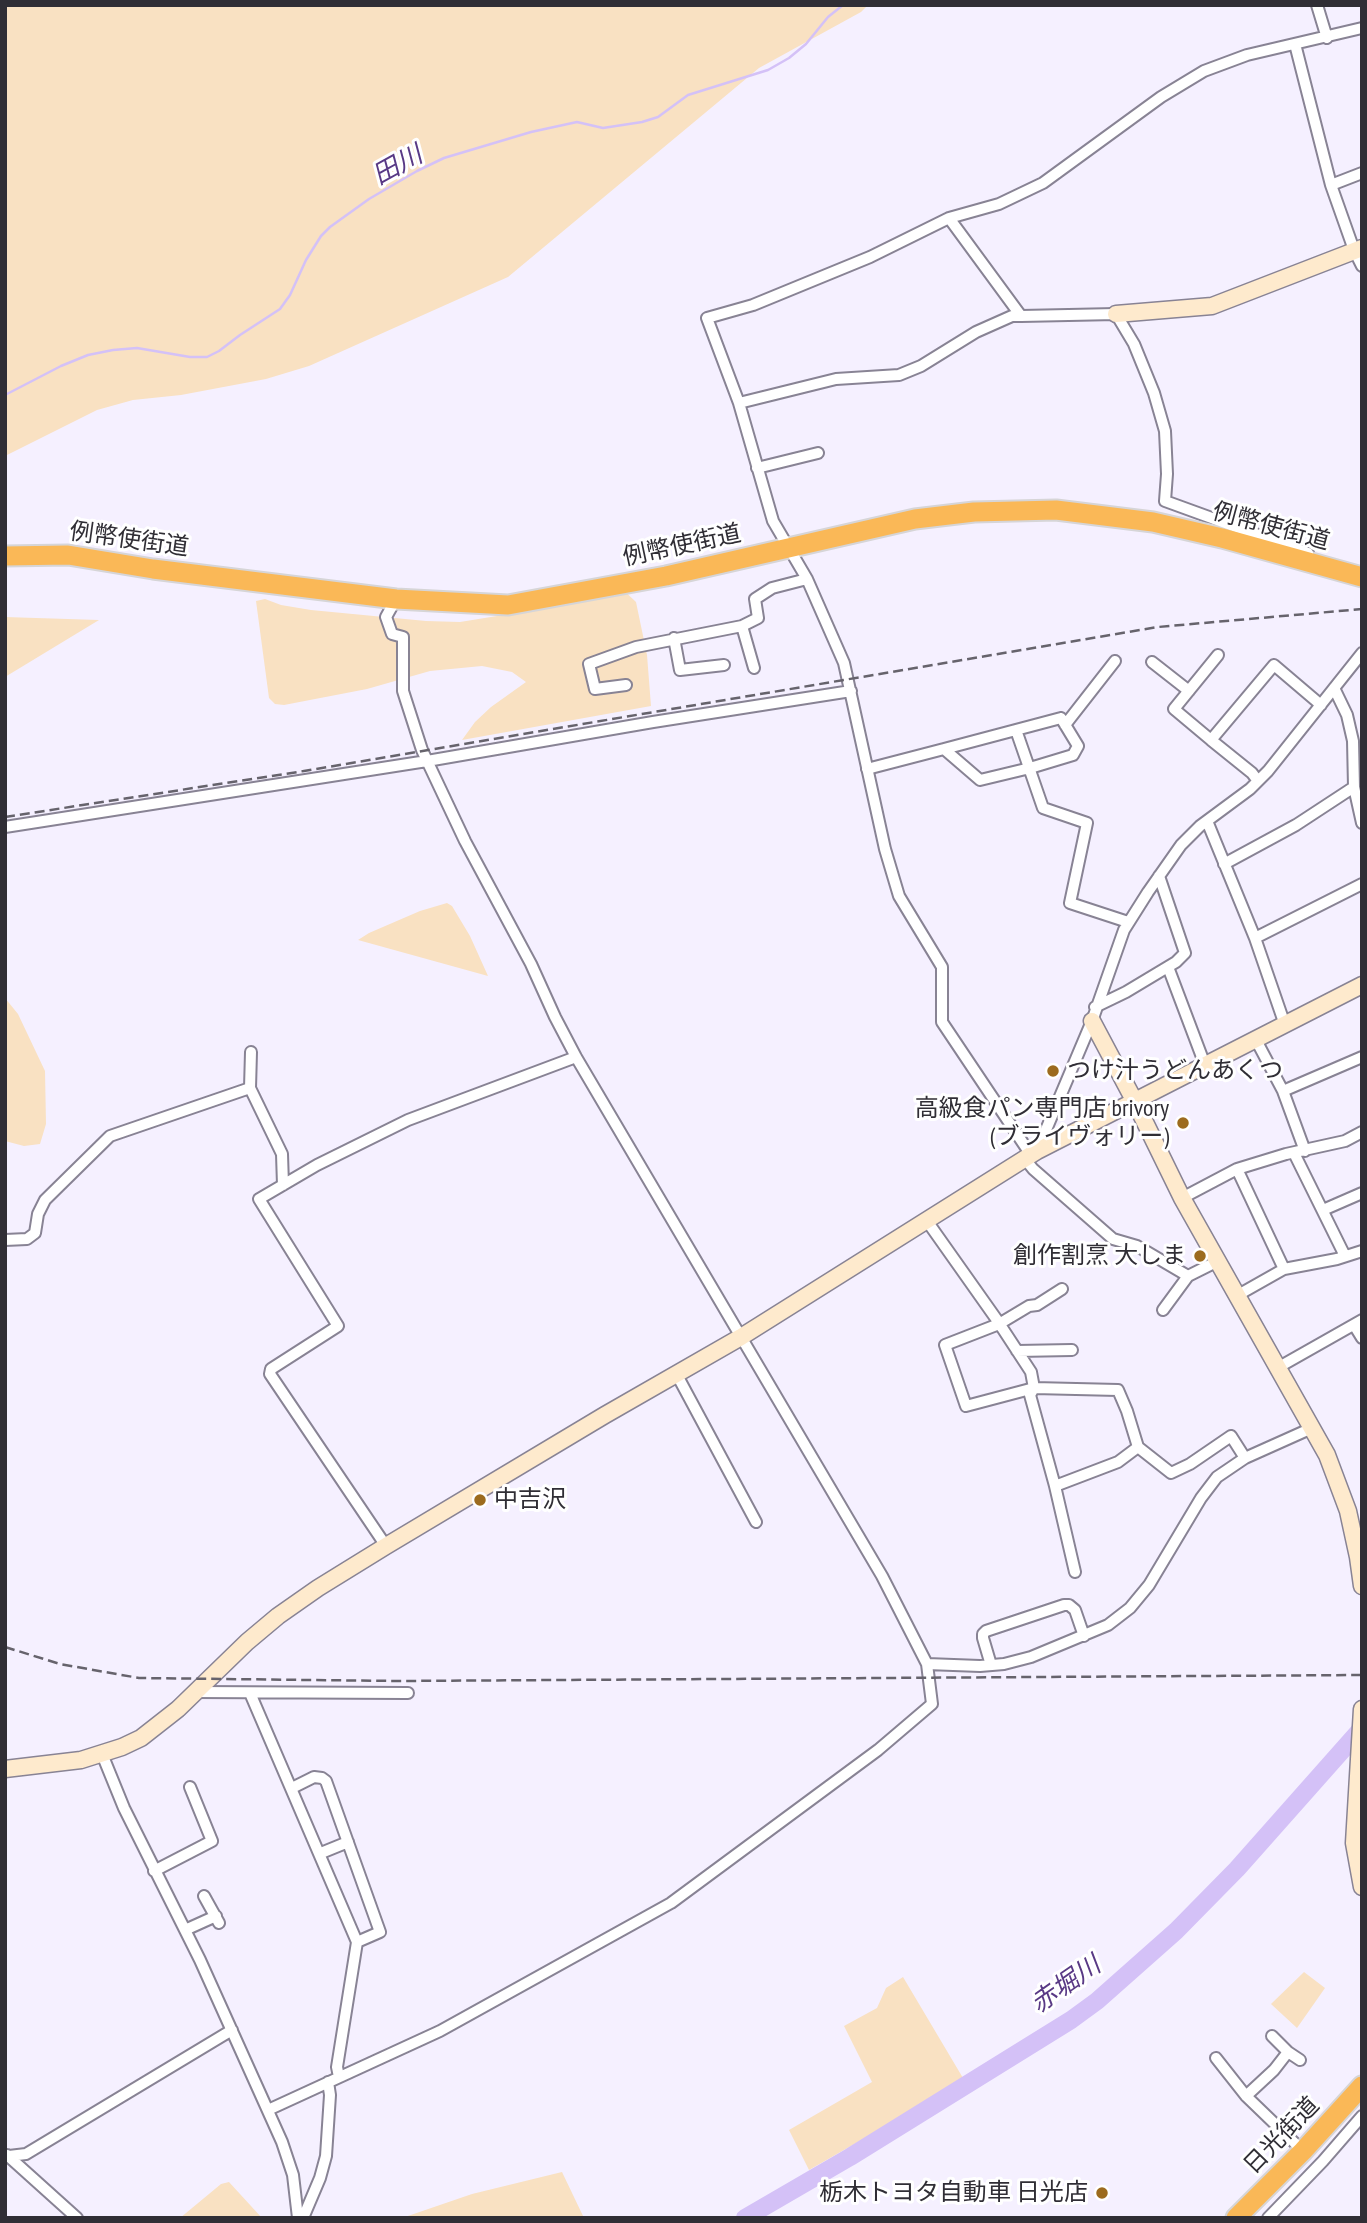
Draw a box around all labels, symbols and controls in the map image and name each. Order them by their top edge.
water label: 田川 [368,140,428,192]
street label: 例幣使街道 [1209,498,1333,556]
street label: 例幣使街道 [68,517,190,563]
street label: 例幣使街道 [620,519,744,573]
place label: つけ汁うどんあくつ [1067,1057,1283,1085]
marker: つけ汁うどんあくつ [1045,1063,1061,1079]
place label: 高級食パン専門店 brivory (ブライヴォリー) [914,1095,1169,1151]
marker: 高級食パン専門店 brivory (ブライヴォリー) [1175,1115,1191,1131]
place label: 創作割烹 大しま [1013,1242,1186,1270]
marker: 創作割烹 大しま [1192,1248,1208,1264]
place label: 中吉沢 [494,1486,566,1514]
marker: 中吉沢 [472,1492,488,1508]
water label: 赤堀川 [1025,1950,1107,2020]
street label: 日光街道 [1238,2091,1326,2181]
place label: 栃木トヨタ自動車 日光店 [819,2179,1088,2207]
marker: 栃木トヨタ自動車 日光店 [1094,2185,1110,2201]

